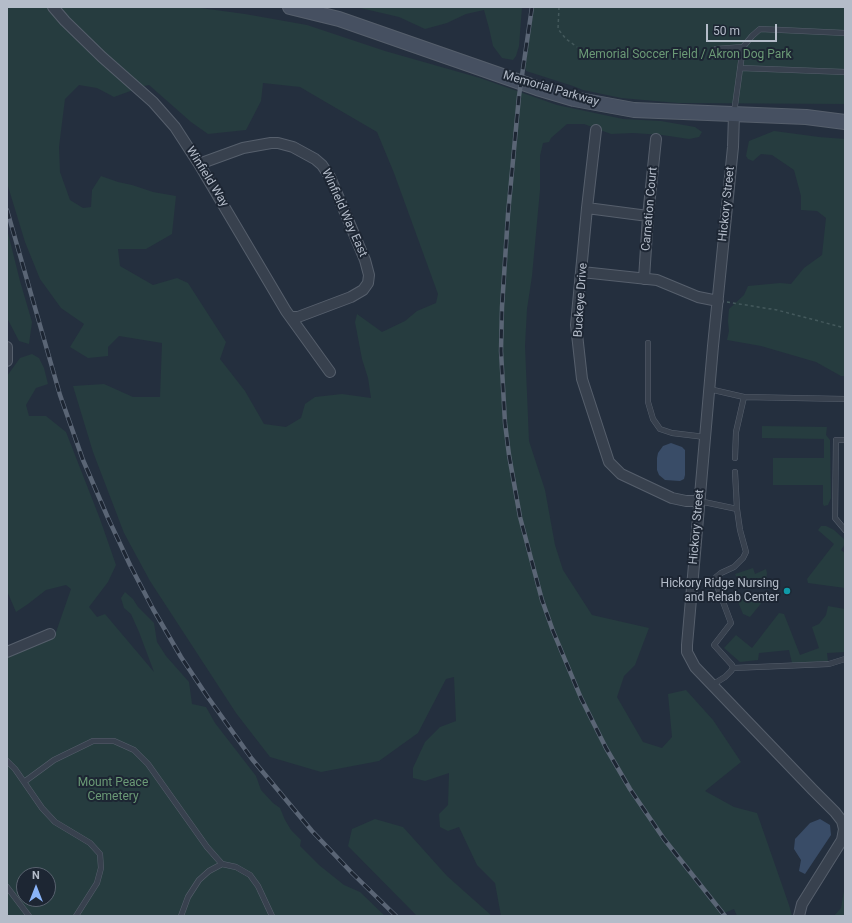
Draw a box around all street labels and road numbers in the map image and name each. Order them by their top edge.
street label: Memorial Parkway [501,68,601,110]
street label: Winfield Way [183,144,231,210]
street label: Carnation Court [639,166,661,252]
street label: Hickory Street [716,166,738,242]
street label: Winfield Way East [318,167,370,259]
street label: Buckeye Drive [571,262,591,338]
street label: Hickory Street [687,489,707,565]

